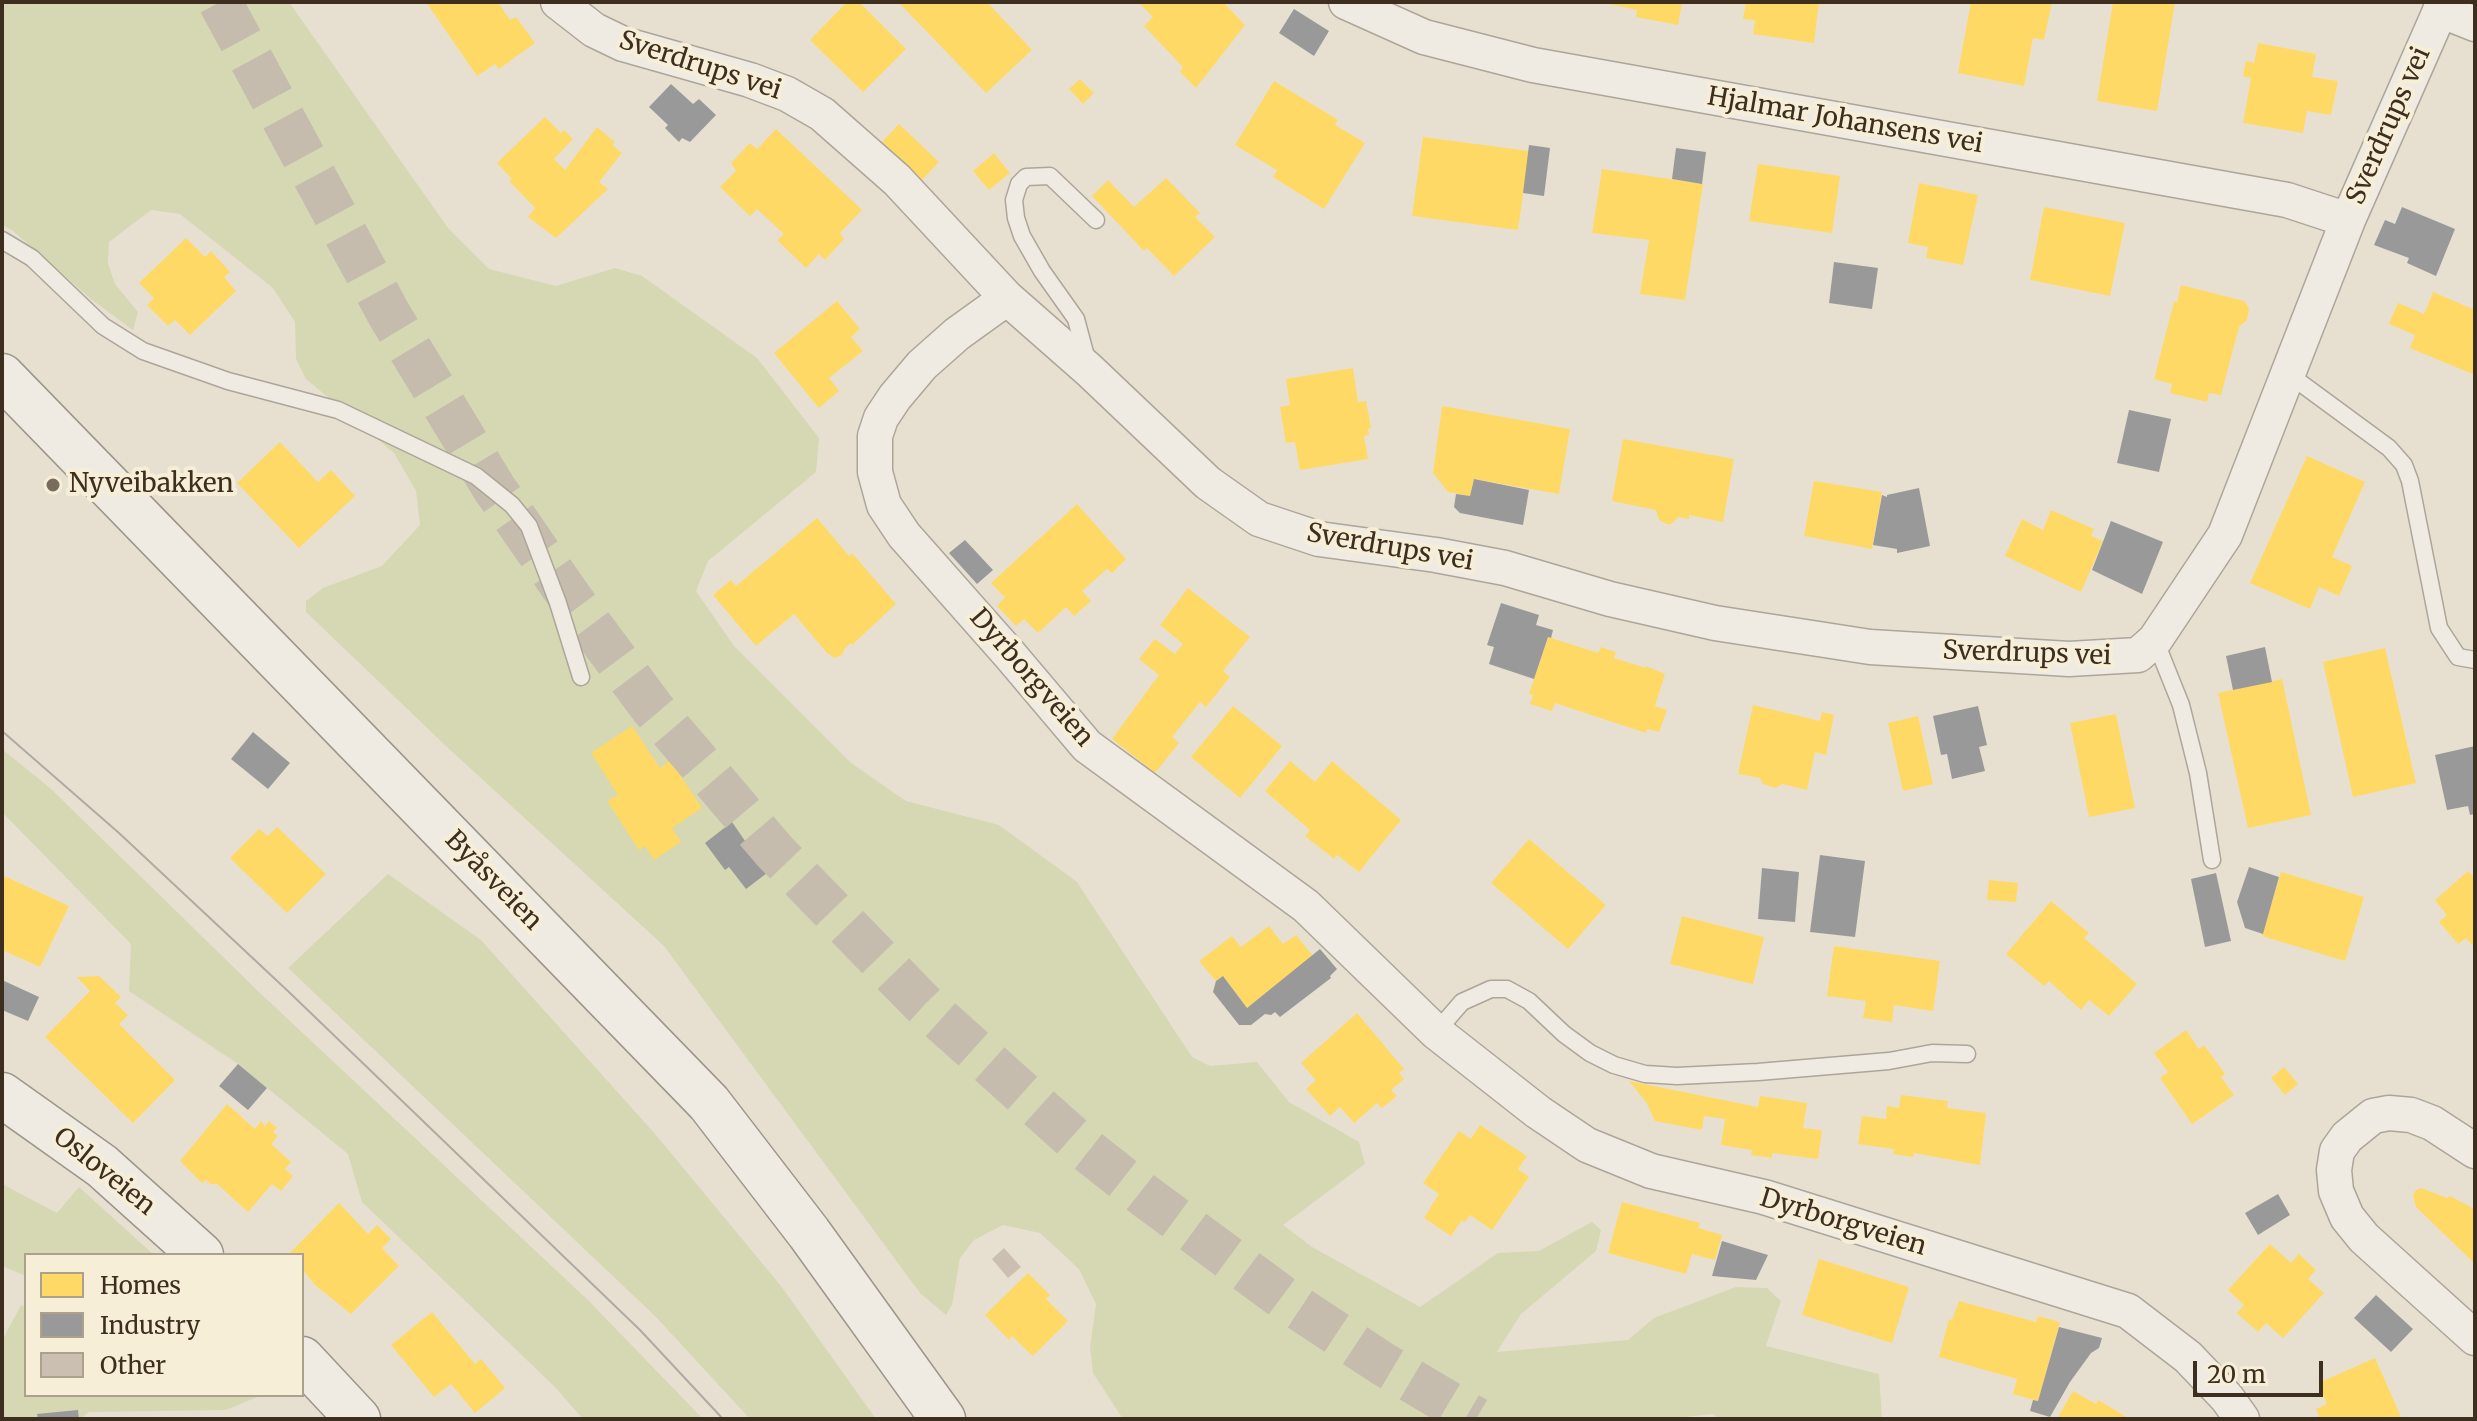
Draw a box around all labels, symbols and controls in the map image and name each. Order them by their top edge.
street label: Sverdrups vei [615,25,785,107]
street label: Sverdrups vei [2340,43,2438,209]
street label: Hjalmar Johansens vei [1705,81,1985,161]
place label: Nyveibakken [69,469,234,501]
marker: Nyveibakken [44,476,62,494]
street label: Sverdrups vei [1304,518,1476,578]
street label: Dyrborgveien [963,603,1099,753]
street label: Sverdrups vei [1942,635,2112,673]
street label: Byåsveien [438,825,548,937]
street label: Osloveien [47,1122,161,1222]
street label: Dyrborgveien [1756,1183,1930,1263]
legend [24,1253,304,1397]
text: Homes [100,1270,181,1301]
text: Industry [100,1310,200,1341]
scale bar [2197,1345,2327,1395]
text: Other [100,1350,166,1381]
text: 20 m [2207,1359,2266,1390]

